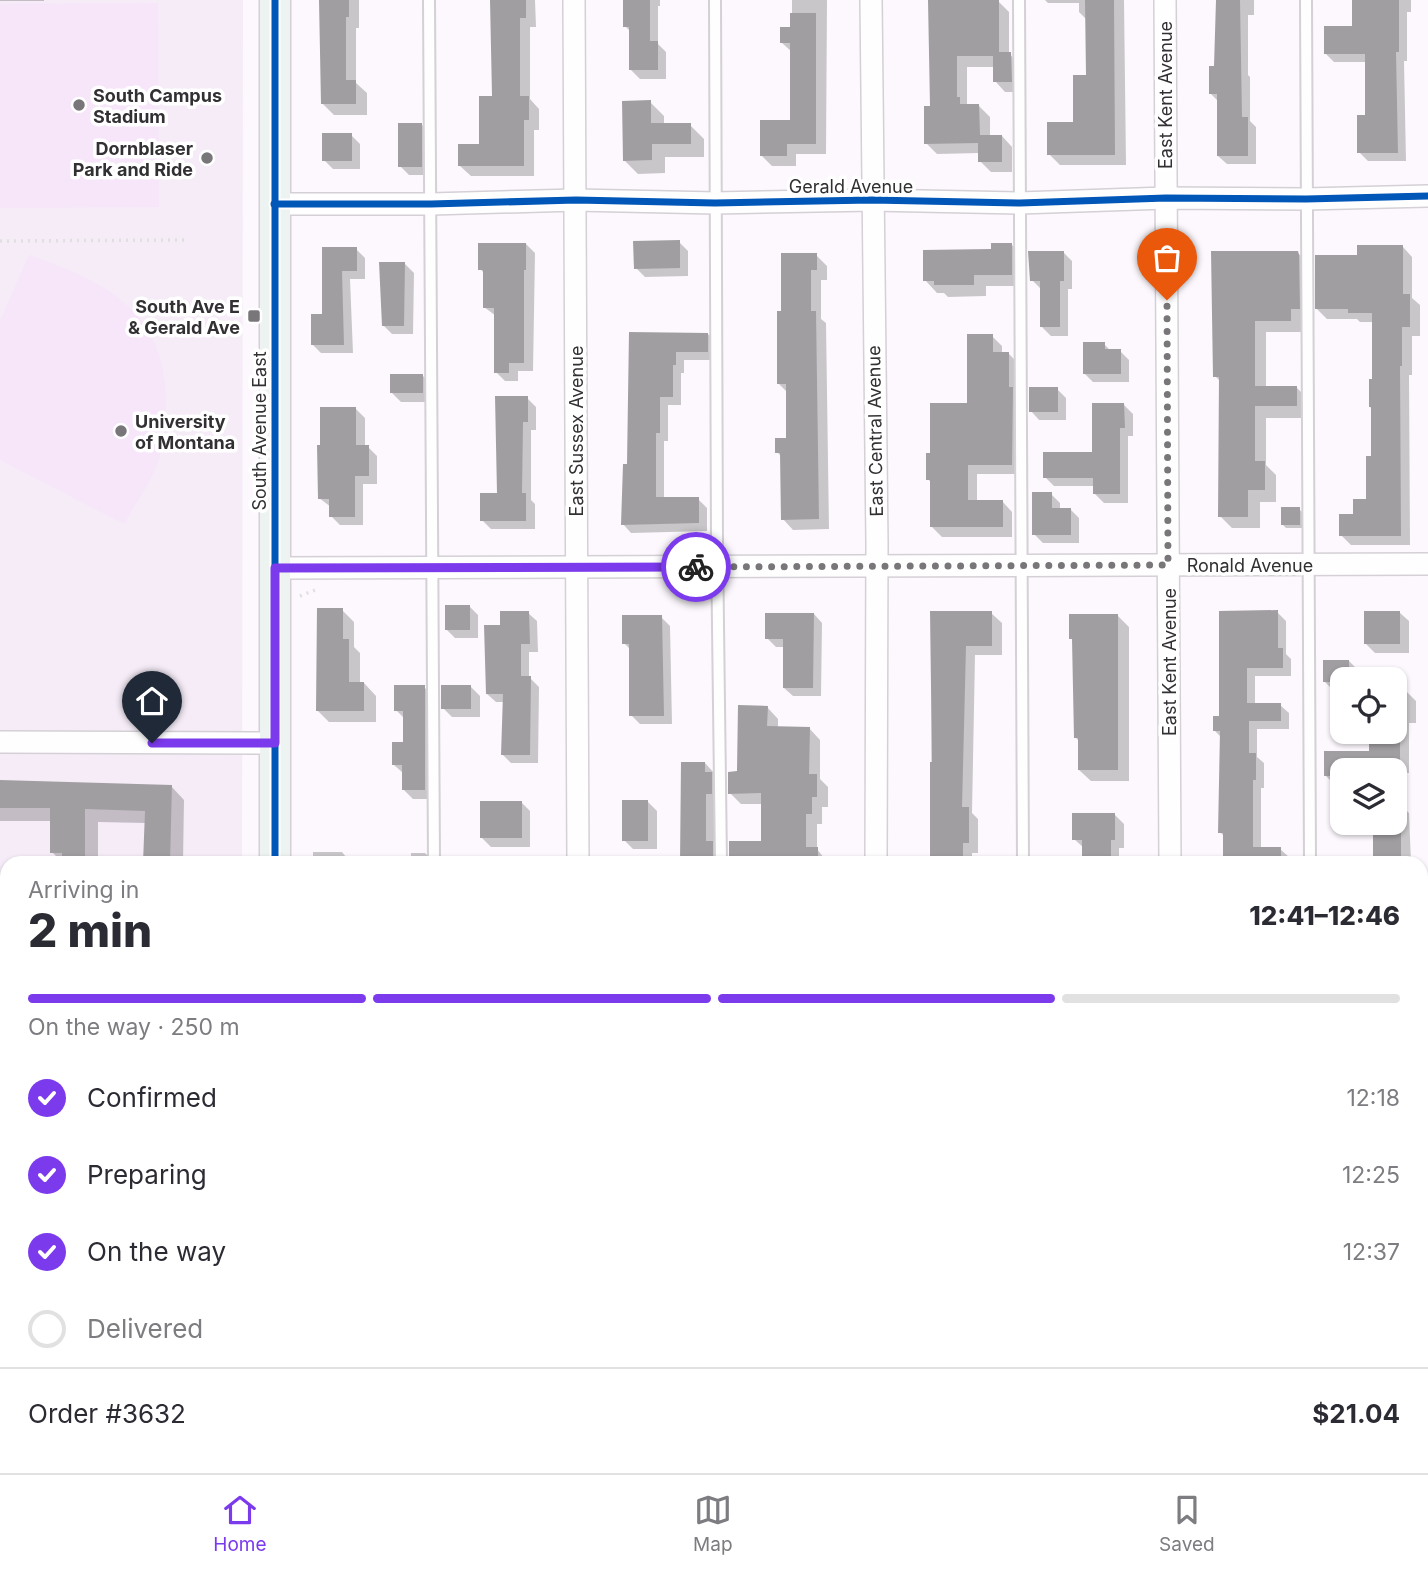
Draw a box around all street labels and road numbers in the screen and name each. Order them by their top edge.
street label: East Kent Avenue [1155,21,1176,169]
street label: Gerald Avenue [789,176,913,197]
street label: East Central Avenue [863,345,887,517]
street label: East Sussex Avenue [566,346,587,516]
street label: South Avenue East [249,351,270,511]
street label: Ronald Avenue [1187,555,1313,576]
street label: East Kent Avenue [1159,588,1180,736]

